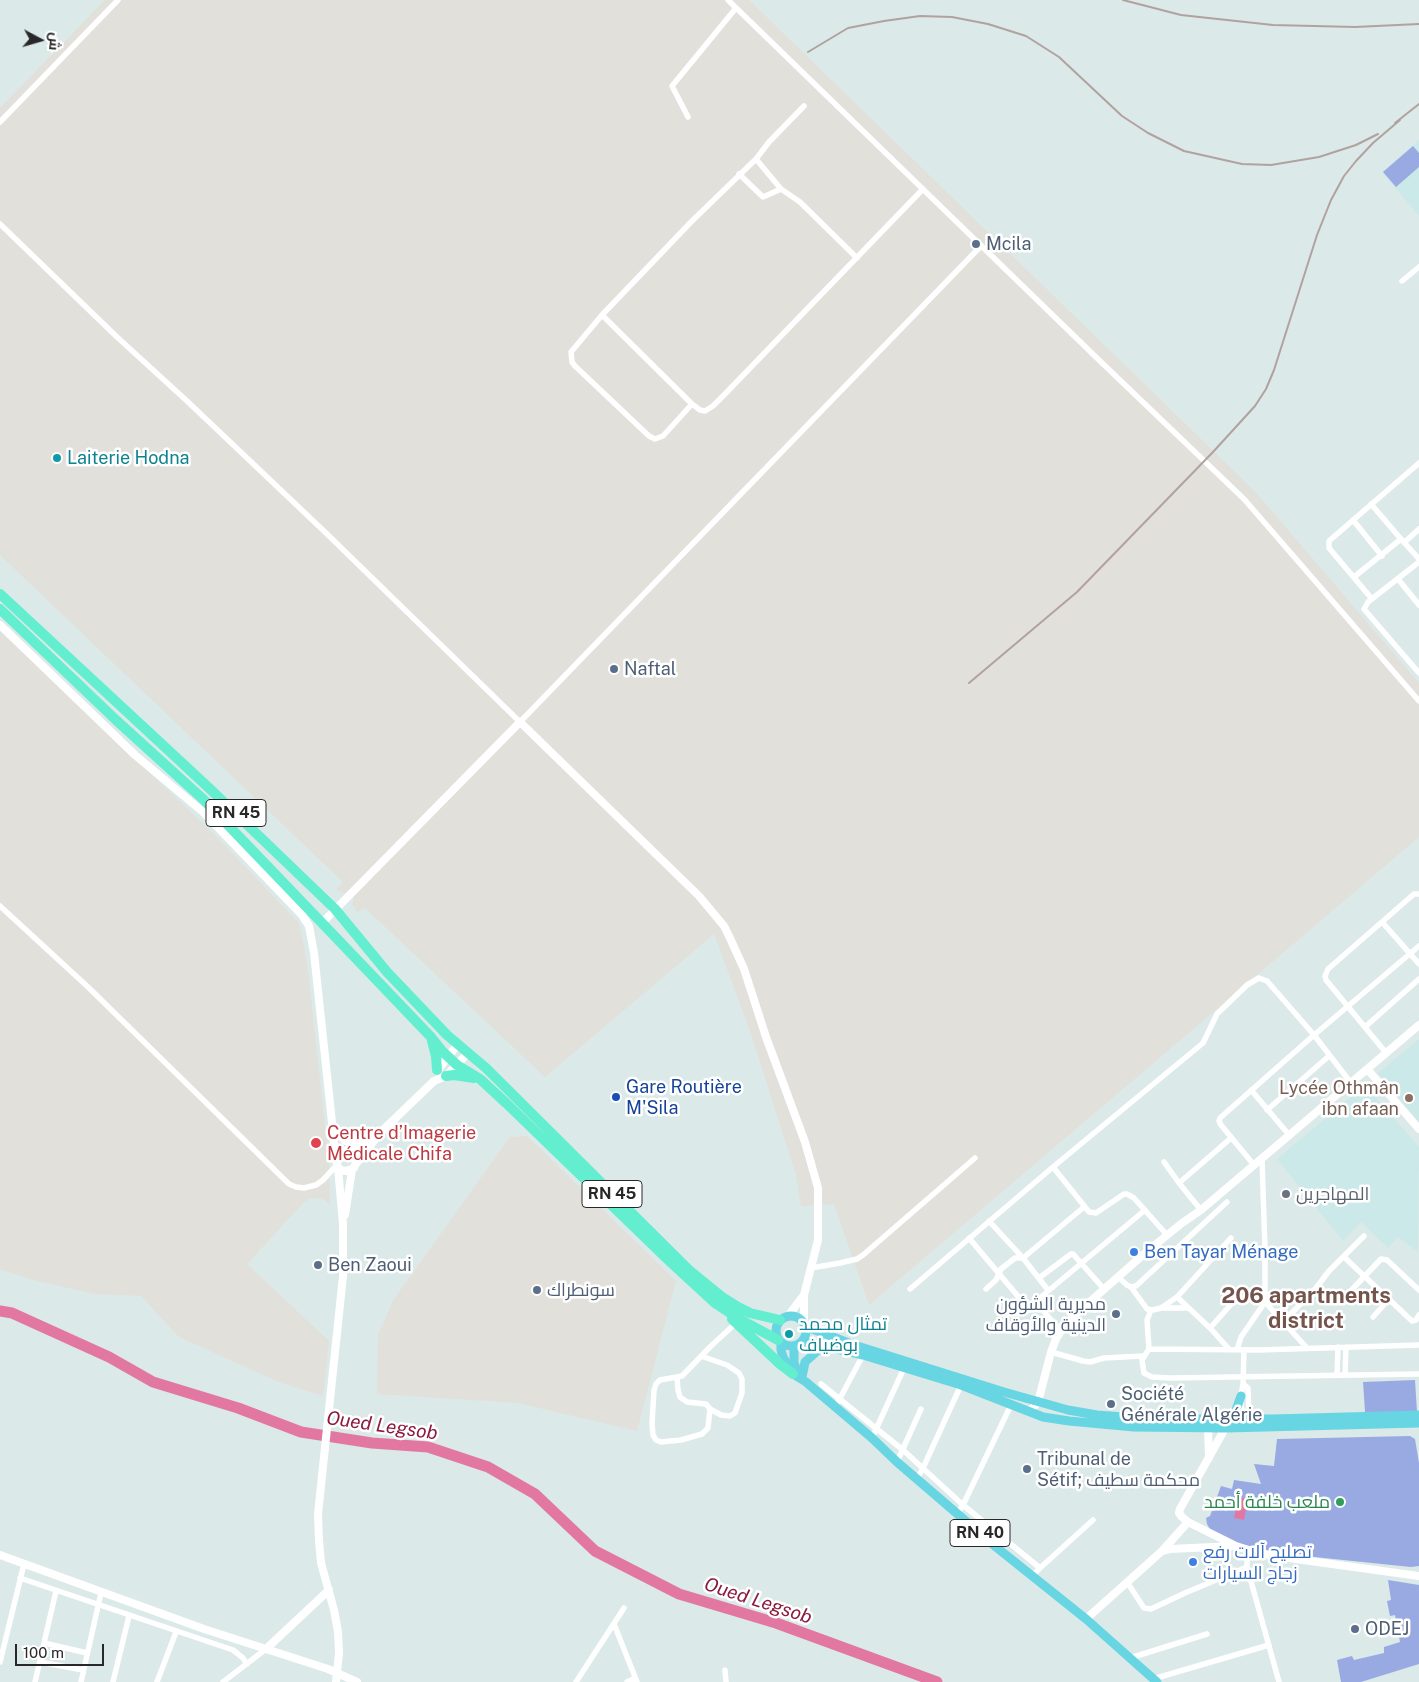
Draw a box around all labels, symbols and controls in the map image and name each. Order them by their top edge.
north arrow [15,15,65,65]
text: ش [46,32,64,51]
place label: Mcila [986,233,1031,255]
marker: Mcila [970,238,982,250]
place label: Laiterie Hodna [67,447,190,469]
marker: Laiterie Hodna [51,452,63,464]
place label: Naftal [624,658,676,680]
marker: Naftal [608,663,620,675]
road number: RN 45 [206,800,266,826]
place label: Gare Routière M'Sila [626,1076,742,1118]
place label: Lycée Othmân ibn afaan [1279,1077,1399,1120]
marker: Gare Routière M'Sila [610,1091,622,1103]
marker: Lycée Othmân ibn afaan [1403,1092,1415,1104]
place label: Centre d’Imagerie Médicale Chifa [327,1122,476,1164]
marker: Centre d’Imagerie Médicale Chifa [309,1136,323,1150]
road number: RN 45 [582,1180,642,1208]
place label: المهاجرين [1296,1183,1369,1205]
marker: المهاجرين [1280,1188,1292,1200]
place label: Ben Tayar Ménage [1144,1241,1299,1263]
marker: Ben Tayar Ménage [1128,1246,1140,1258]
place label: Ben Zaoui [328,1254,412,1276]
marker: Ben Zaoui [312,1259,324,1271]
place label: سونطراك [547,1279,615,1301]
district label: 206 apartments district [1221,1283,1391,1334]
marker: سونطراك [531,1284,543,1296]
place label: مديرية الشؤون الدينية والأوقاف [986,1293,1106,1336]
marker: مديرية الشؤون الدينية والأوقاف [1110,1308,1122,1320]
place label: تمثال محمد بوضياف [799,1313,887,1356]
marker: تمثال محمد بوضياف [783,1328,795,1340]
place label: Société Générale Algérie [1121,1383,1262,1426]
marker: Société Générale Algérie [1105,1398,1117,1410]
water label: Oued Legsob [325,1407,439,1445]
place label: Tribunal de Sétif; محكمة سطيف [1037,1448,1200,1490]
marker: Tribunal de Sétif; محكمة سطيف [1021,1463,1033,1475]
place label: ملعب خلفة أحمد [1204,1491,1330,1513]
marker: ملعب خلفة أحمد [1334,1496,1346,1508]
road number: RN 40 [950,1520,1010,1546]
place label: تصليح آلات رفع زجاج السيارات [1203,1541,1312,1584]
marker: تصليح آلات رفع زجاج السيارات [1187,1556,1199,1568]
water label: Oued Legsob [701,1573,815,1629]
place label: ODEJ [1365,1618,1409,1640]
marker: ODEJ [1349,1623,1361,1635]
scale bar [18,1634,106,1666]
text: 100 m [23,1644,64,1661]

